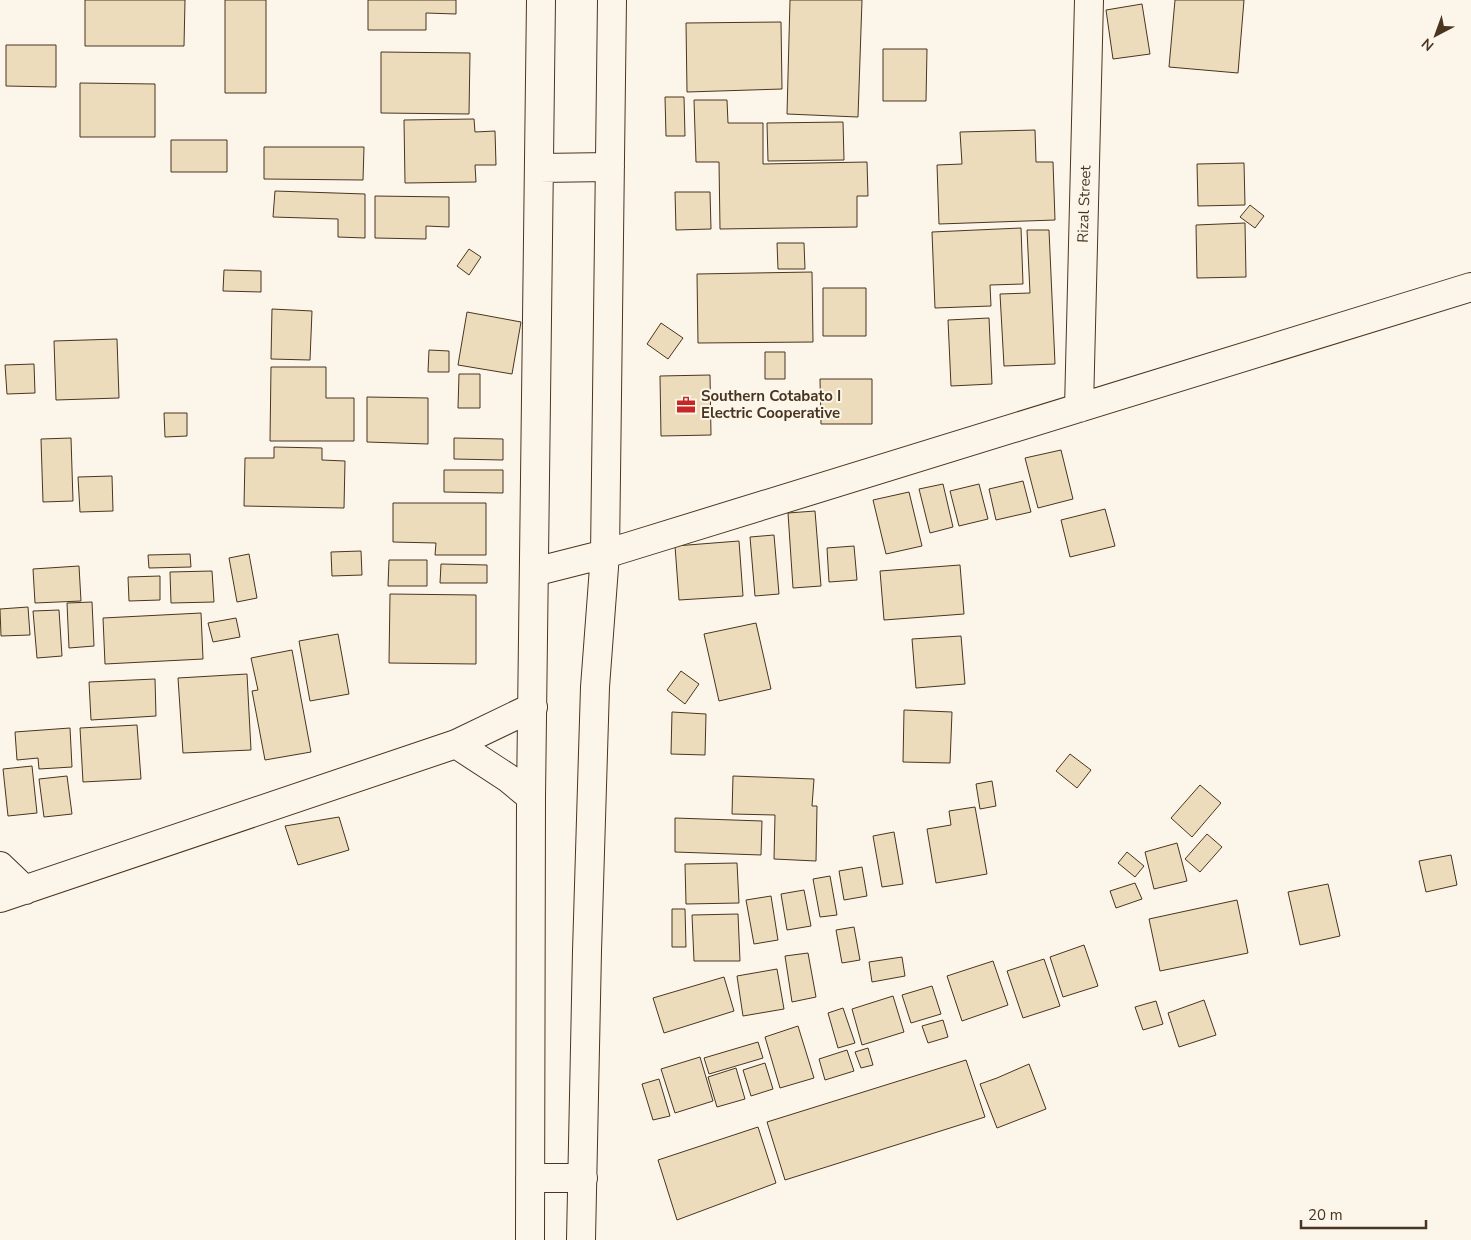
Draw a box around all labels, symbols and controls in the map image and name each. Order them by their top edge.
north arrow [1411,10,1461,60]
text: N [1418,34,1438,55]
street label: Rizal Street [1073,164,1095,243]
place label: Southern Cotabato I Electric Cooperative [701,386,841,423]
office icon: Southern Cotabato I Electric Cooperative [675,394,697,416]
scale bar [1301,1198,1426,1230]
text: 20 m [1308,1205,1343,1225]

